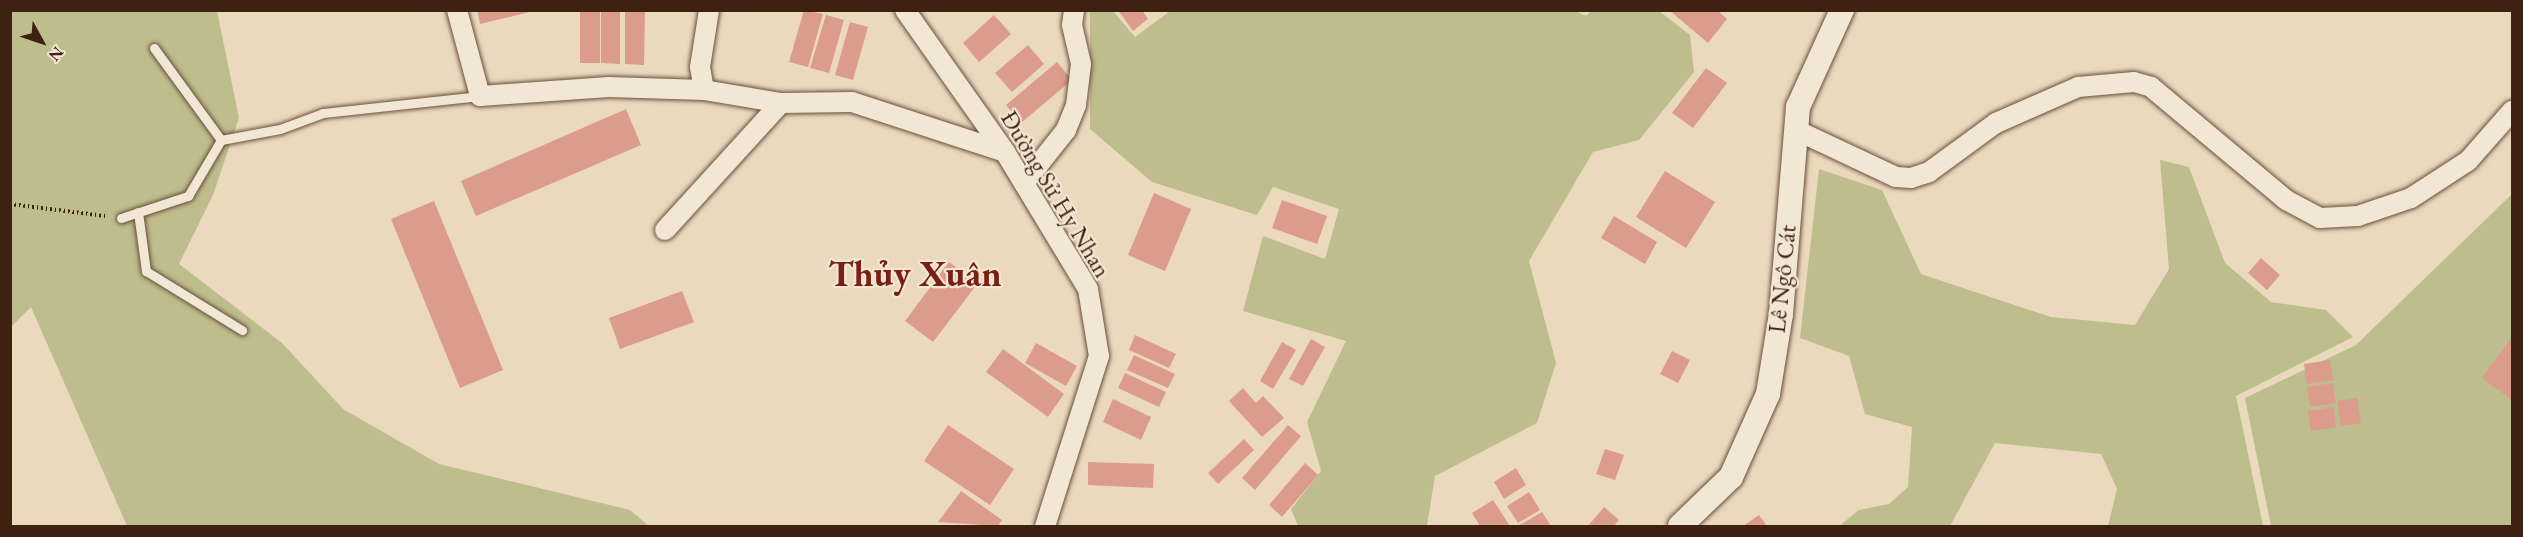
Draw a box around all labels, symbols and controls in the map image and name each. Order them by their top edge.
north arrow [12,12,72,72]
text: N [44,42,68,66]
street label: Đường Sử Hy Nhan [995,105,1117,283]
street label: Lê Ngô Cát [1762,224,1802,334]
district label: Thủy Xuân [828,252,1002,296]

